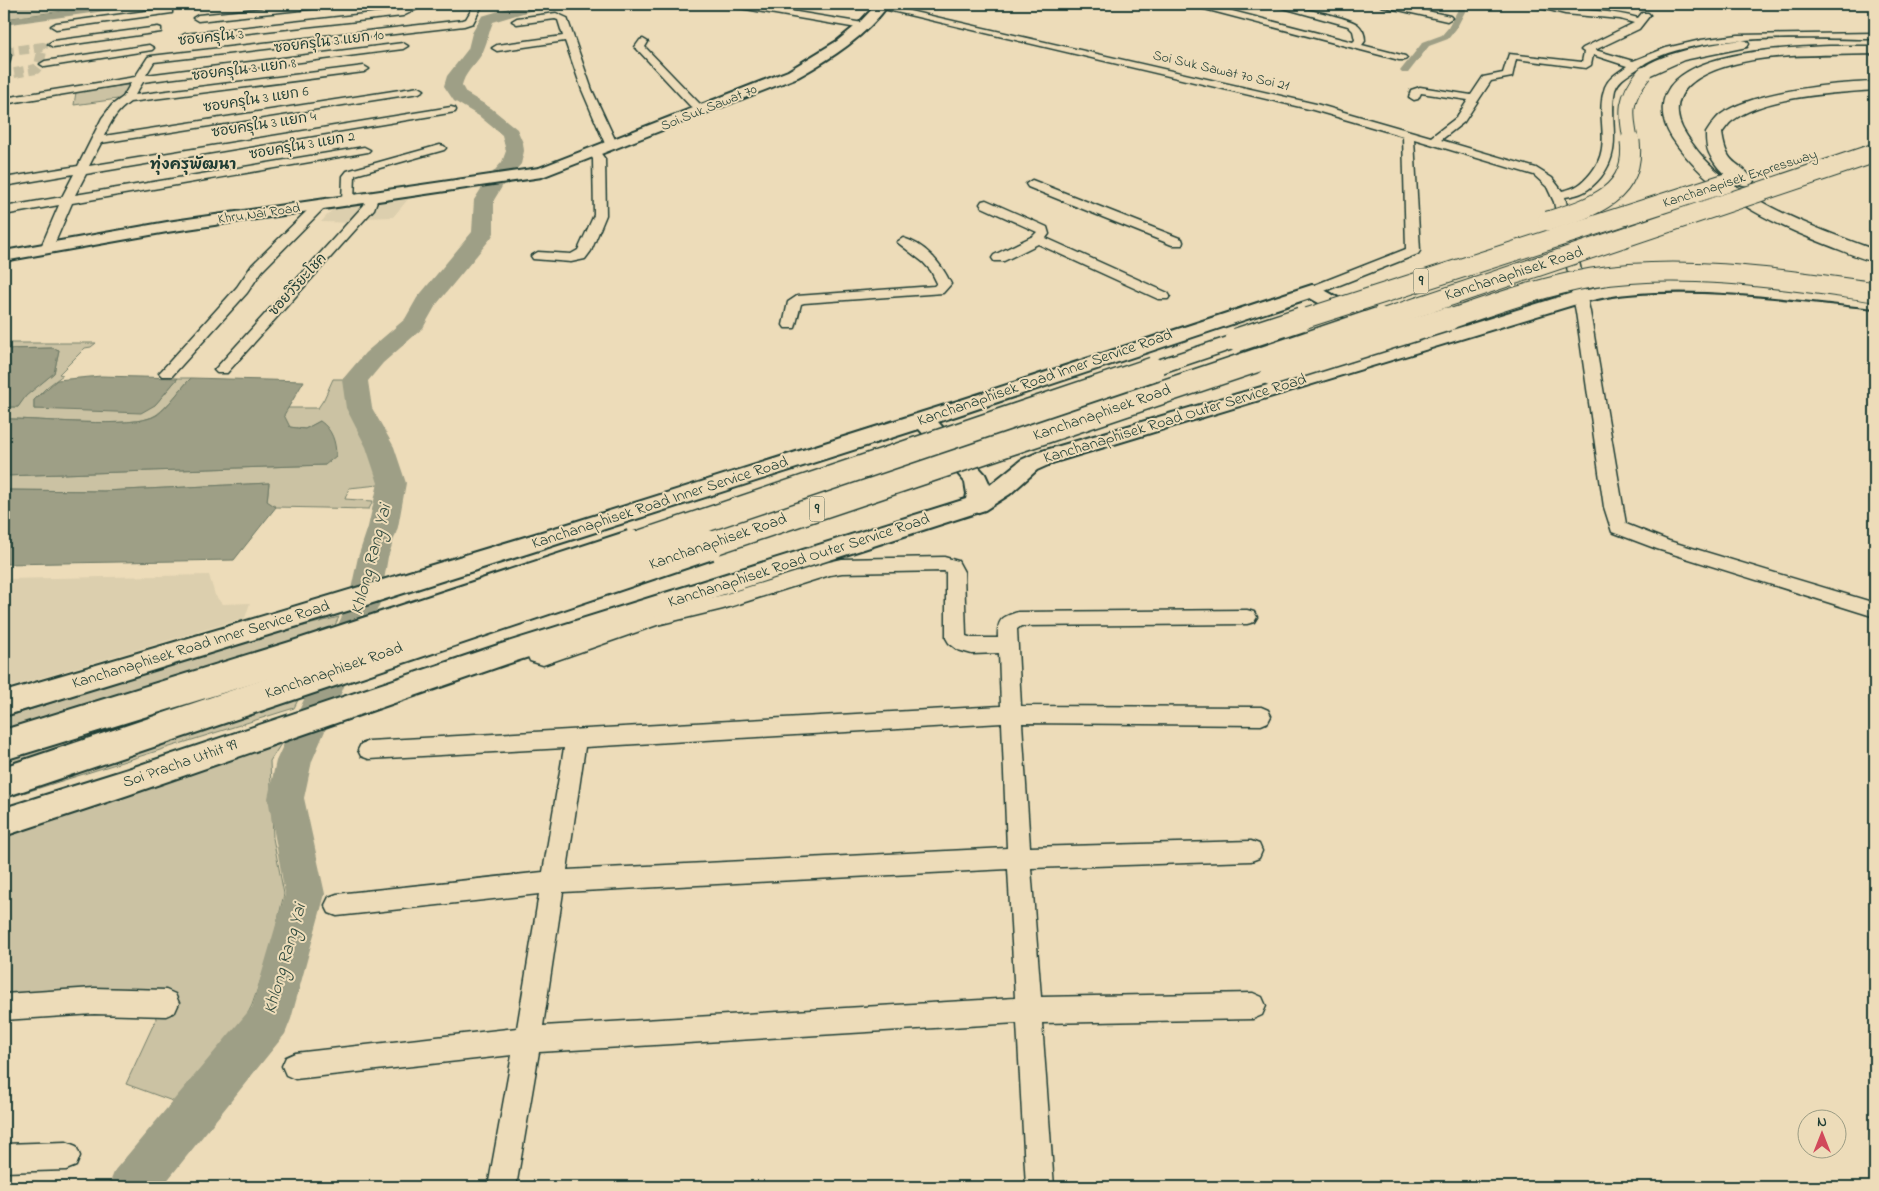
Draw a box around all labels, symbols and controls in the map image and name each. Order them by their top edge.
street label: ซอยครุใน 3 [177,24,245,52]
street label: ซอยครุใน 3 แยก 10 [273,25,385,59]
street label: Soi Suk Sawat 70 Soi 21 [1151,45,1292,97]
street label: ซอยครุใน 3 แยก 8 [190,53,298,87]
street label: Soi Suk Sawat 70 [658,79,760,137]
street label: ซอยครุใน 3 แยก 6 [202,81,310,119]
street label: ซอยครุใน 3 แยก 4 [210,106,318,144]
street label: ซอยครุใน 3 แยก 2 [248,126,357,166]
street label: Kanchanapisek Expressway [1660,144,1820,215]
district label: ทุ่งครุพัฒนา [150,154,236,176]
street label: Khru Nai Road [217,198,302,230]
street label: Kanchanaphisek Road [1442,240,1586,308]
street label: ซอยวิริยะโชค [264,249,332,321]
road number: 9 [1414,268,1428,294]
street label: Kanchanaphisek Road Inner Service Road [915,325,1175,431]
street label: Kanchanaphisek Road Outer Service Road [1041,368,1309,470]
street label: Kanchanaphisek Road [1031,380,1173,446]
street label: Kanchanaphisek Road Inner Service Road [530,452,790,554]
road number: 9 [810,496,824,522]
water label: Khlong Rang Yai [345,500,400,618]
street label: Kanchanaphisek Road Outer Service Road [665,507,933,615]
street label: Kanchanaphisek Road [647,509,789,575]
street label: Kanchanaphisek Road Inner Service Road [69,594,333,696]
street label: Kanchanaphisek Road [262,636,406,706]
street label: Soi Pracha Uthit 99 [120,733,241,795]
water label: Khlong Rang Yai [258,899,315,1017]
north arrow [1796,1108,1846,1158]
text: N [1817,1112,1827,1133]

